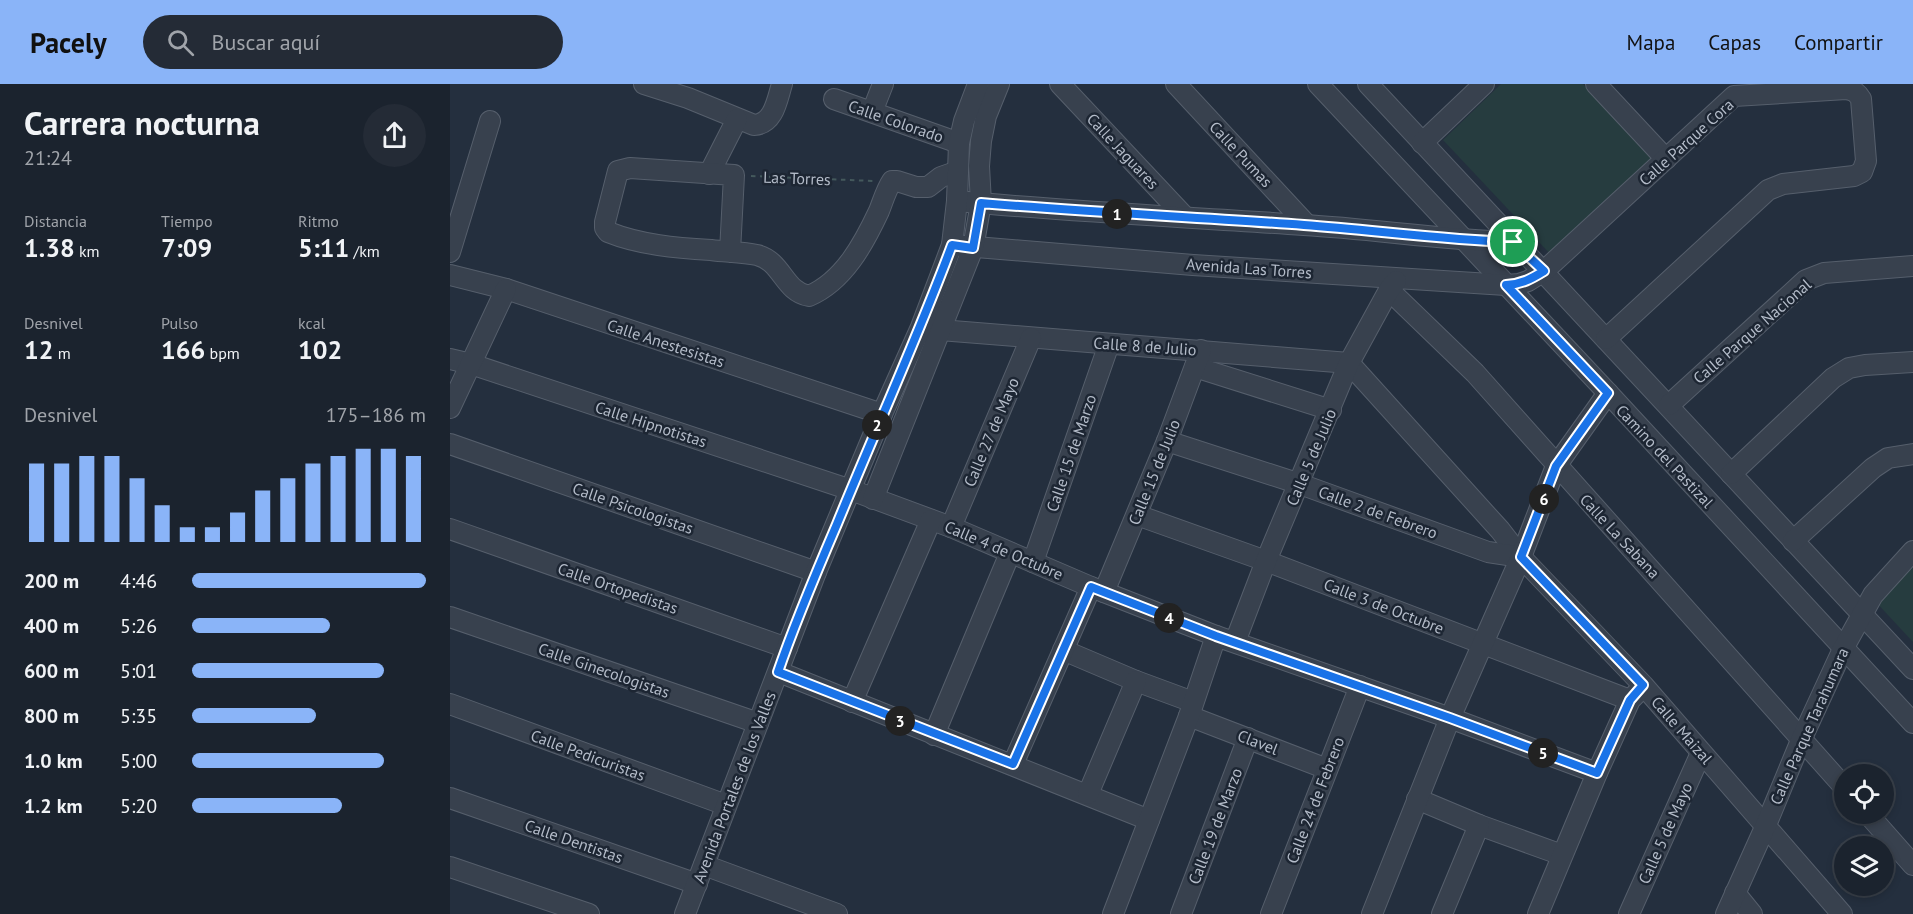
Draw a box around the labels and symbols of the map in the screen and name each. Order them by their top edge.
street label: Calle Parque Cora [1635,94,1737,190]
street label: Calle Colorado [846,95,946,147]
street label: Calle Jaguares [1083,109,1163,193]
street label: Calle Pumas [1205,117,1277,191]
street label: Las Torres [763,167,831,189]
pin: 1 [1102,199,1132,229]
pin [1487,216,1538,267]
street label: Avenida Las Torres [1186,254,1313,282]
street label: Calle Parque Nacional [1689,274,1815,388]
street label: Calle Anestesistas [605,315,727,371]
street label: Calle 8 de Julio [1093,332,1197,360]
street label: Calle 27 de Mayo [959,374,1023,490]
street label: Calle 15 de Marzo [1042,392,1100,514]
street label: Calle Hipnotistas [593,397,710,452]
street label: Camino del Pastizal [1612,400,1718,512]
street label: Calle 5 de Julio [1282,406,1340,508]
pin: 2 [862,410,892,440]
street label: Calle 15 de Julio [1124,416,1184,528]
street label: Calle Psicologistas [570,478,696,538]
street label: Calle 2 de Febrero [1316,481,1440,543]
pin: 6 [1529,484,1559,514]
street label: Calle La Sabana [1576,490,1664,582]
street label: Calle 4 de Octubre [942,516,1066,584]
street label: Calle Ortopedistas [555,558,681,618]
street label: Calle 3 de Octubre [1321,574,1447,638]
pin: 4 [1154,603,1184,633]
street label: Calle Ginecologistas [536,638,673,702]
street label: Calle Parque Tarahumara [1765,644,1853,808]
street label: Avenida Portales de los Valles [688,688,780,886]
street label: Calle Maizal [1647,692,1717,768]
pin: 3 [885,706,915,736]
street label: Calle Pedicuristas [528,725,648,785]
street label: Clavel [1235,725,1282,759]
street label: Calle 24 de Febrero [1282,734,1348,866]
pin: 5 [1528,738,1558,768]
street label: Calle 19 de Marzo [1184,765,1246,887]
street label: Calle 5 de Mayo [1634,779,1696,887]
street label: Calle Dentistas [522,815,626,867]

